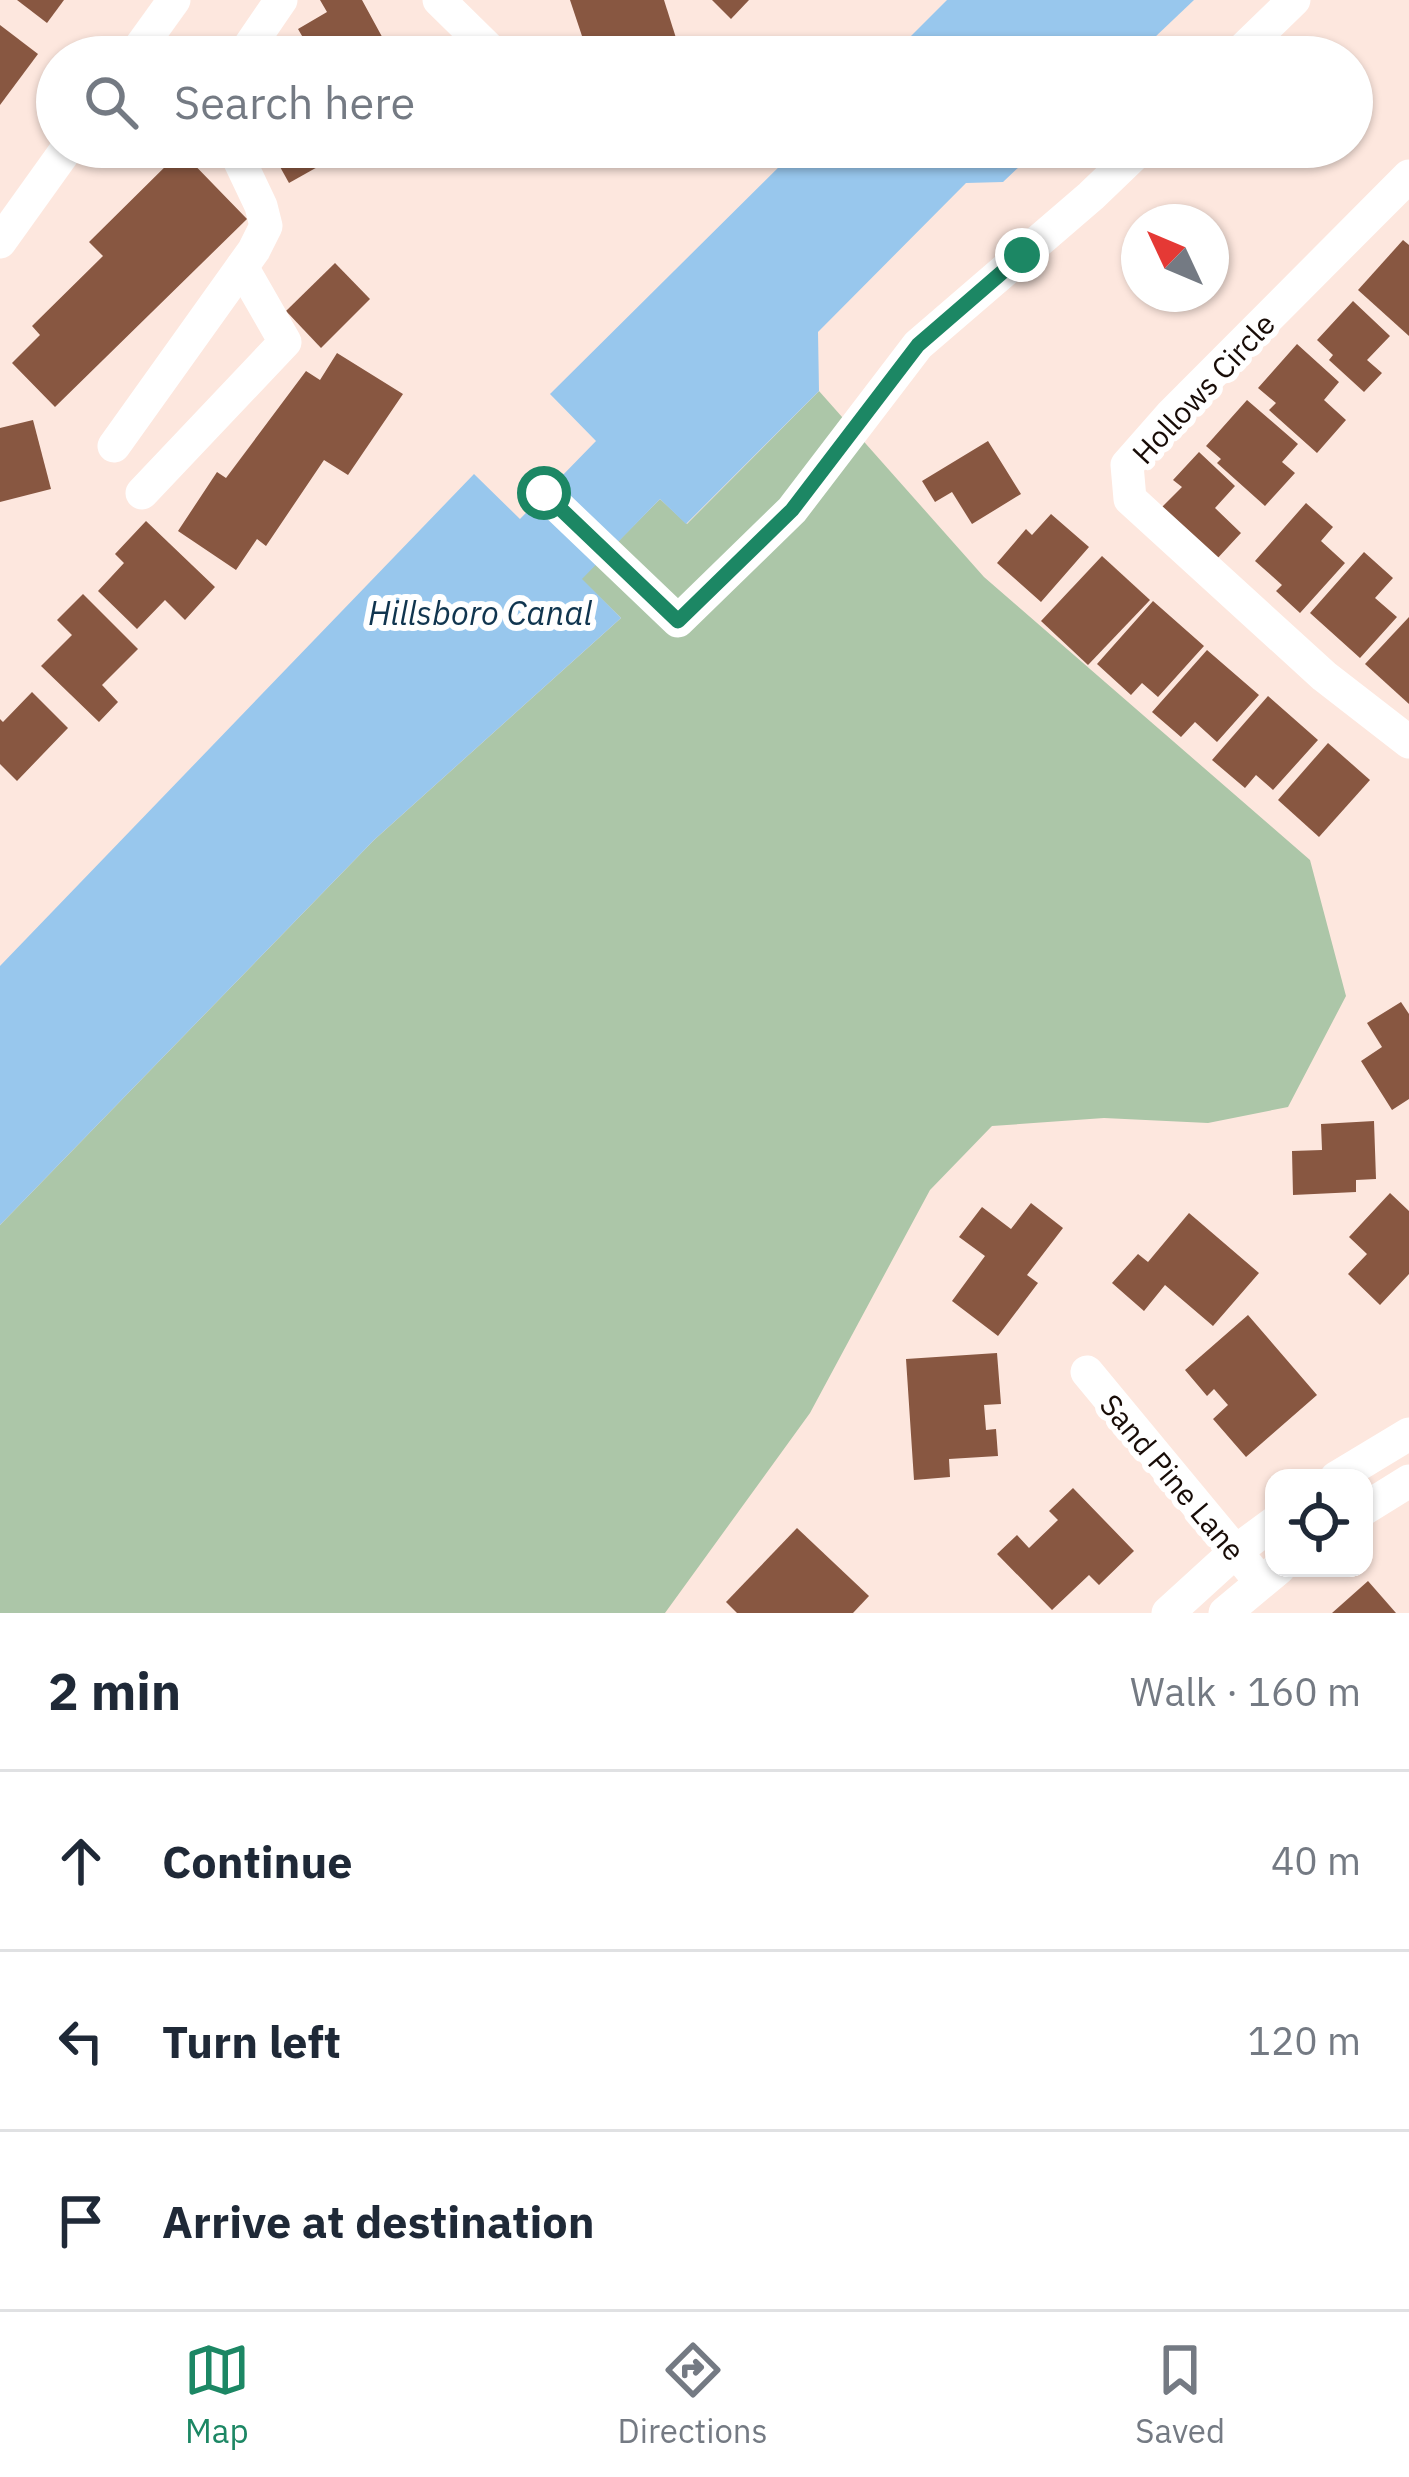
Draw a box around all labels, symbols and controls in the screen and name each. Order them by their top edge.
search box [36,36,1373,168]
icon: search [78,69,144,135]
text: Search here [174,73,415,131]
north arrow [1121,204,1229,312]
route end [995,228,1049,282]
street label: Hollows Circle [1123,304,1283,472]
route start [517,466,571,520]
water label: Hillsboro Canal [368,591,592,634]
street label: Sand Pine Lane [1092,1386,1254,1568]
map controls [1265,1469,1373,1577]
button: locate [1265,1469,1373,1577]
text: 2 min [48,1658,181,1724]
text: Walk · 160 m [1130,1666,1361,1717]
icon: ahead [48,1828,114,1894]
text: Continue [162,1832,353,1890]
text: 40 m [1271,1835,1361,1886]
icon: left [48,2008,114,2074]
text: Turn left [162,2012,341,2070]
text: 120 m [1248,2015,1361,2066]
icon: arrive [48,2188,114,2254]
text: Arrive at destination [162,2192,595,2250]
tab: Map [184,2337,250,2452]
tab: Directions [618,2337,768,2452]
tab: Saved [1135,2337,1225,2452]

